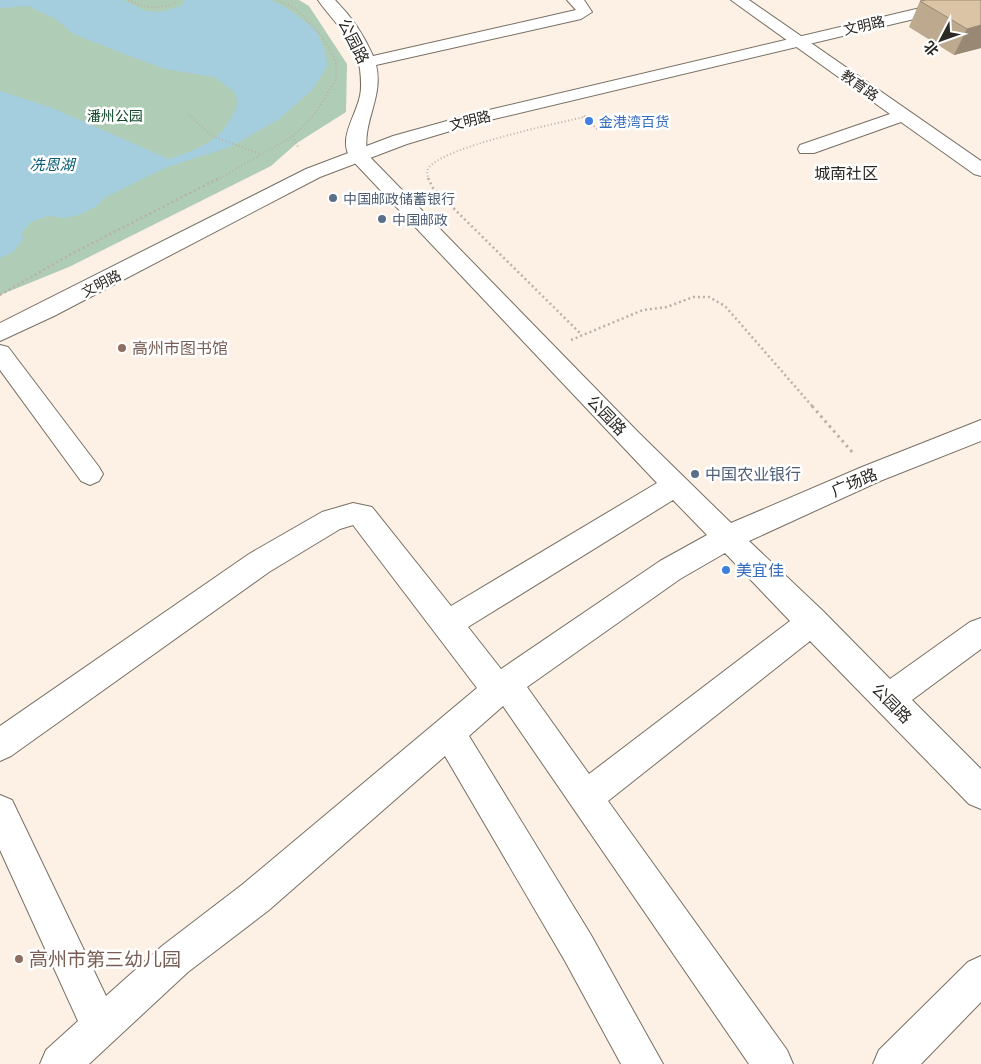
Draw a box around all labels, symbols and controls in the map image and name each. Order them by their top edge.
street label: 文明路 [841,11,887,39]
street label: 公园路 [333,15,375,67]
north arrow [916,15,966,65]
text: 北 [919,37,943,60]
street label: 教育路 [837,65,883,105]
park label: 潘州公园 [87,106,143,125]
street label: 文明路 [447,106,493,134]
place label: 金港湾百货 [599,112,669,131]
marker: 金港湾百货 [583,115,595,127]
water label: 冼恩湖 [29,154,76,175]
district label: 城南社区 [814,162,878,184]
place label: 中国邮政储蓄银行 [343,189,455,208]
marker: 中国邮政储蓄银行 [327,192,339,204]
place label: 中国邮政 [392,210,448,229]
marker: 中国邮政 [376,213,388,225]
street label: 文明路 [78,265,124,301]
place label: 高州市图书馆 [132,337,228,359]
marker: 高州市图书馆 [116,342,128,354]
street label: 公园路 [582,390,632,440]
street label: 广场路 [828,462,880,502]
place label: 中国农业银行 [705,463,801,485]
marker: 中国农业银行 [689,468,701,480]
place label: 美宜佳 [736,559,784,581]
marker: 美宜佳 [720,564,732,576]
street label: 公园路 [867,678,917,728]
place label: 高州市第三幼儿园 [29,946,181,972]
marker: 高州市第三幼儿园 [13,953,25,965]

